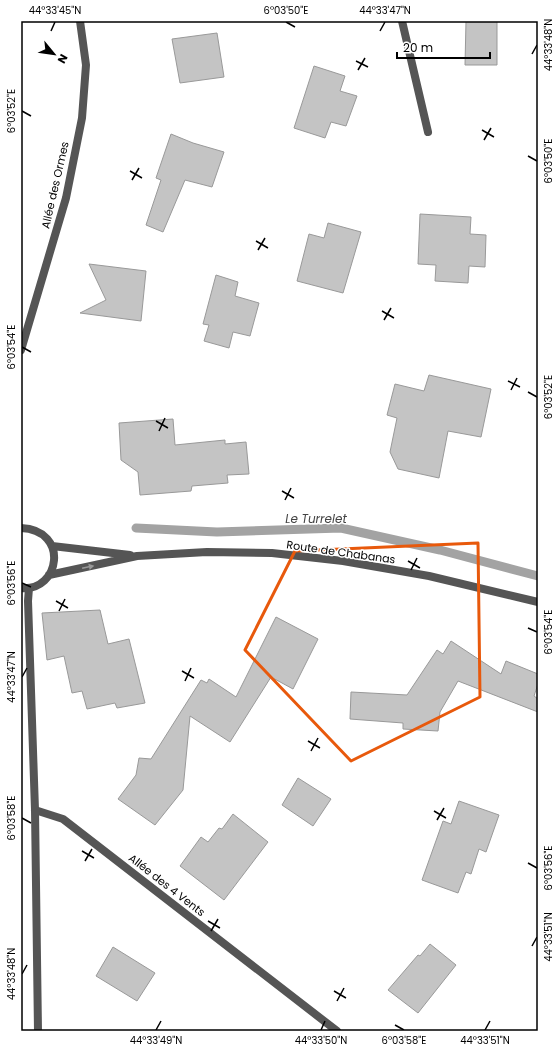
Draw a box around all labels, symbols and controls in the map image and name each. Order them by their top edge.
text: 44°33'45"N [29,3,81,18]
text: 6°03'50"E [264,3,308,18]
text: 44°33'47"N [359,3,411,18]
text: 44°33'48"N [541,19,556,71]
north arrow [34,34,74,74]
scale bar [397,34,490,60]
text: 20 m [403,39,433,56]
text: N [54,51,72,66]
text: 6°03'52"E [4,89,19,133]
text: 6°03'50"E [541,139,556,183]
street label: Allée des Ormes [37,140,73,230]
text: 6°03'54"E [4,325,19,369]
text: 6°03'52"E [541,375,556,419]
water label: Le Turrelet [285,510,347,527]
street label: Route de Chabanas [286,536,397,568]
text: 6°03'56"E [4,561,19,605]
one-way arrow [81,563,94,569]
text: 6°03'54"E [541,610,556,654]
text: 44°33'47"N [4,651,19,703]
text: 6°03'58"E [4,796,19,840]
text: 6°03'56"E [541,846,556,890]
street label: Allée des 4 Vents [125,850,209,920]
text: 44°33'51"N [541,912,556,962]
text: 44°33'48"N [4,948,19,1000]
text: 44°33'49"N [130,1033,182,1048]
text: 44°33'50"N [295,1033,347,1048]
text: 6°03'58"E [382,1033,426,1048]
text: 44°33'51"N [460,1033,510,1048]

